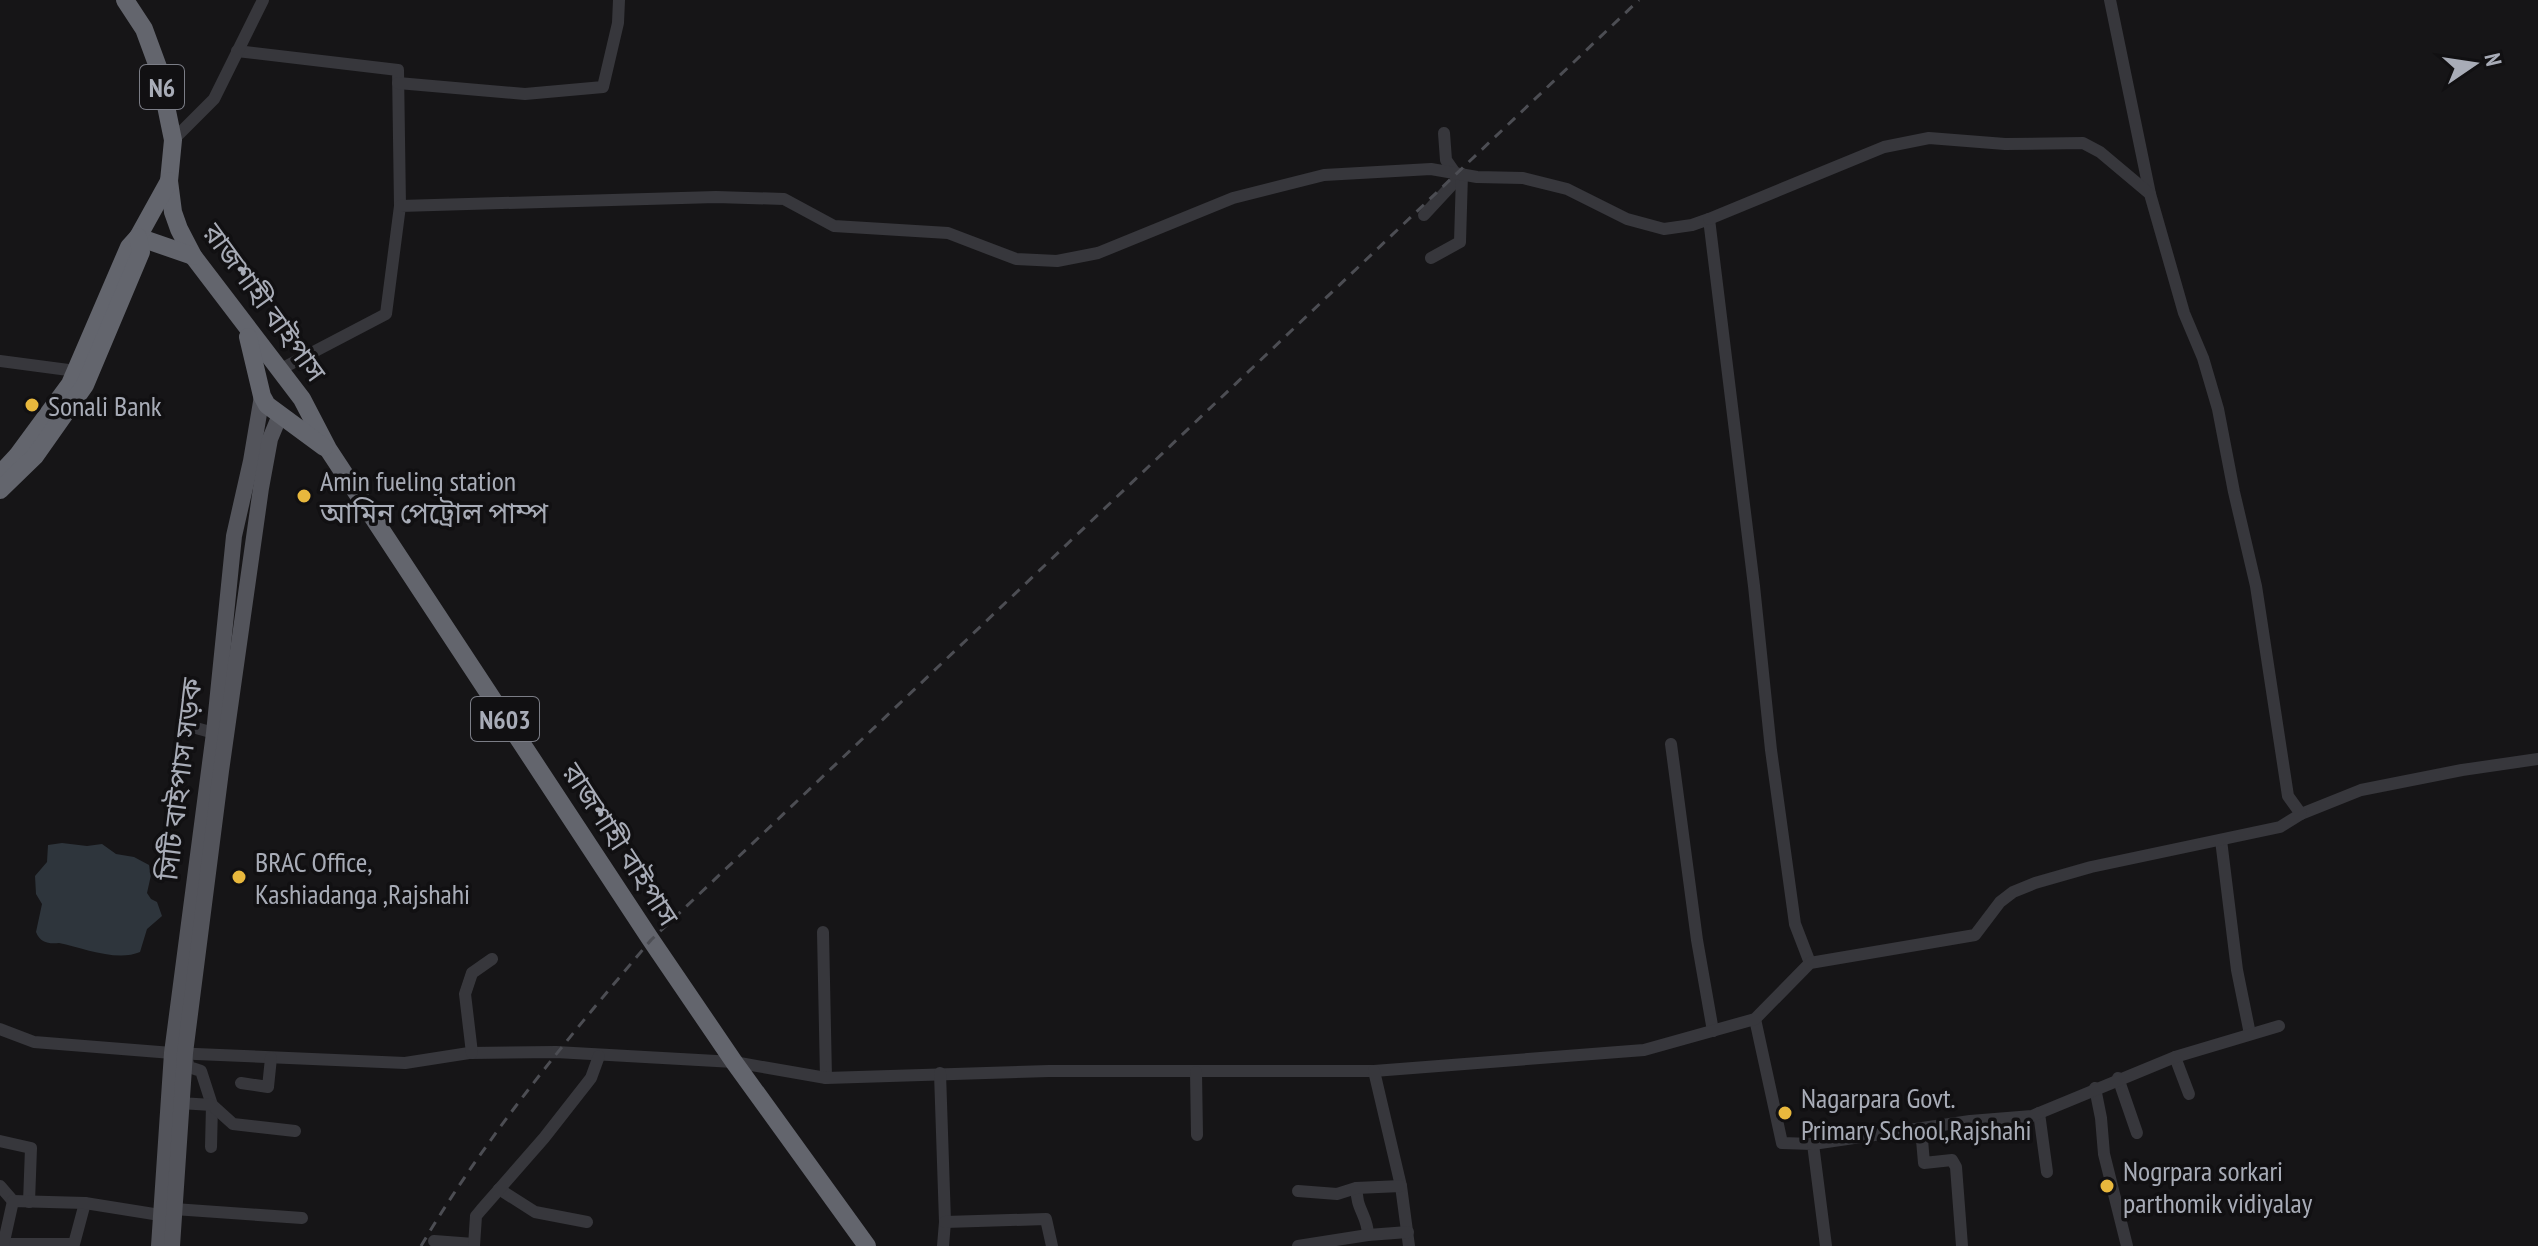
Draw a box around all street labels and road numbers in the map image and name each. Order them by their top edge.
road number: N6 [140,65,184,109]
street label: রাজশাহী বাইপাস [194,215,335,389]
street label: সিটি বাইপাস সড়ক [148,675,210,883]
road number: N603 [471,697,539,741]
street label: রাজশাহী বাইপাস [554,755,688,933]

